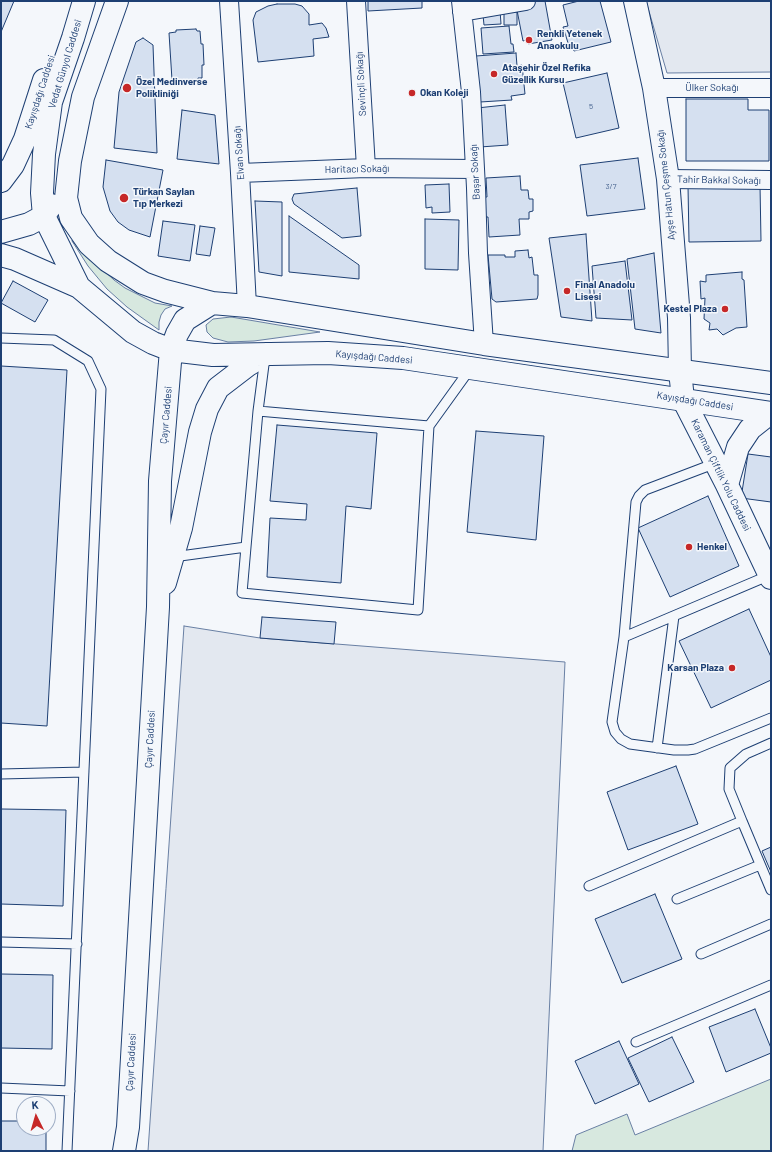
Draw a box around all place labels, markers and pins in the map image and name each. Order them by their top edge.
place label: Renkli Yetenek Anaokulu [537,28,602,52]
marker: Renkli Yetenek Anaokulu [524,35,534,45]
place label: Ataşehir Özel Refika Güzellik Kursu [502,62,591,86]
marker: Ataşehir Özel Refika Güzellik Kursu [489,69,499,79]
place label: Özel Medinverse Polikliniği [136,76,207,100]
marker: Özel Medinverse Polikliniği [121,82,133,94]
place label: Okan Koleji [420,87,469,99]
marker: Okan Koleji [407,88,417,98]
place label: Türkan Saylan Tıp Merkezi [133,186,195,210]
marker: Türkan Saylan Tıp Merkezi [118,192,130,204]
place label: Final Anadolu Lisesi [575,279,635,302]
marker: Final Anadolu Lisesi [562,286,572,296]
place label: Kestel Plaza [664,303,717,315]
marker: Kestel Plaza [720,304,730,314]
place label: Henkel [697,541,727,553]
marker: Henkel [684,542,694,552]
place label: Karsan Plaza [667,662,724,674]
marker: Karsan Plaza [727,663,737,673]

